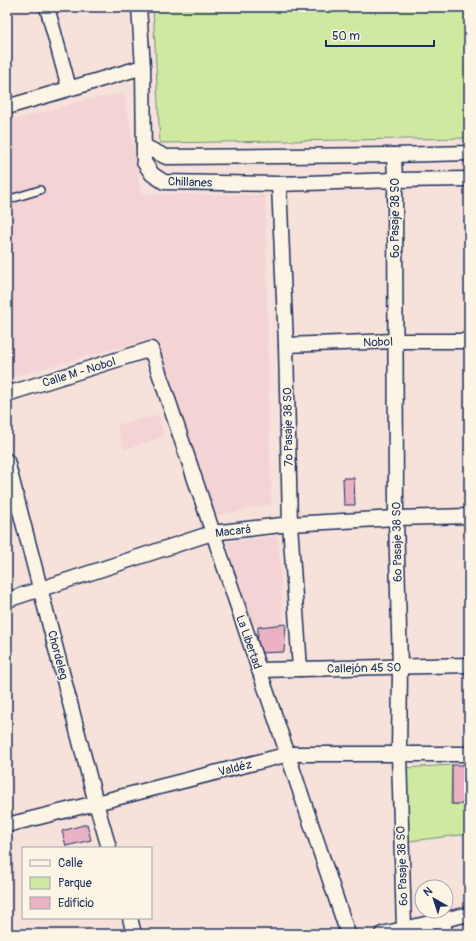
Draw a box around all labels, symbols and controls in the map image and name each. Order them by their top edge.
scale bar [326,22,434,48]
text: 50 m [332,29,360,44]
street label: Chillanes [168,174,213,191]
street label: 6º Pasaje 38 SO [388,178,403,258]
street label: Nobol [363,334,393,351]
street label: Calle M - Nobol [41,354,118,391]
street label: 7º Pasaje 38 SO [280,387,297,467]
street label: 6º Pasaje 38 SO [389,502,406,582]
street label: Macará [214,522,252,541]
street label: La Libertad [232,613,265,671]
street label: Chordeleg [44,629,71,681]
street label: Callejón 45 SO [327,660,402,677]
street label: Valdéz [217,757,253,780]
street label: 6º Pasaje 38 SO [394,825,411,906]
legend [22,847,152,919]
text: Calle [58,856,83,871]
text: Parque [58,876,92,891]
north arrow [414,879,454,919]
text: N [421,884,435,899]
text: Edificio [58,896,94,911]

